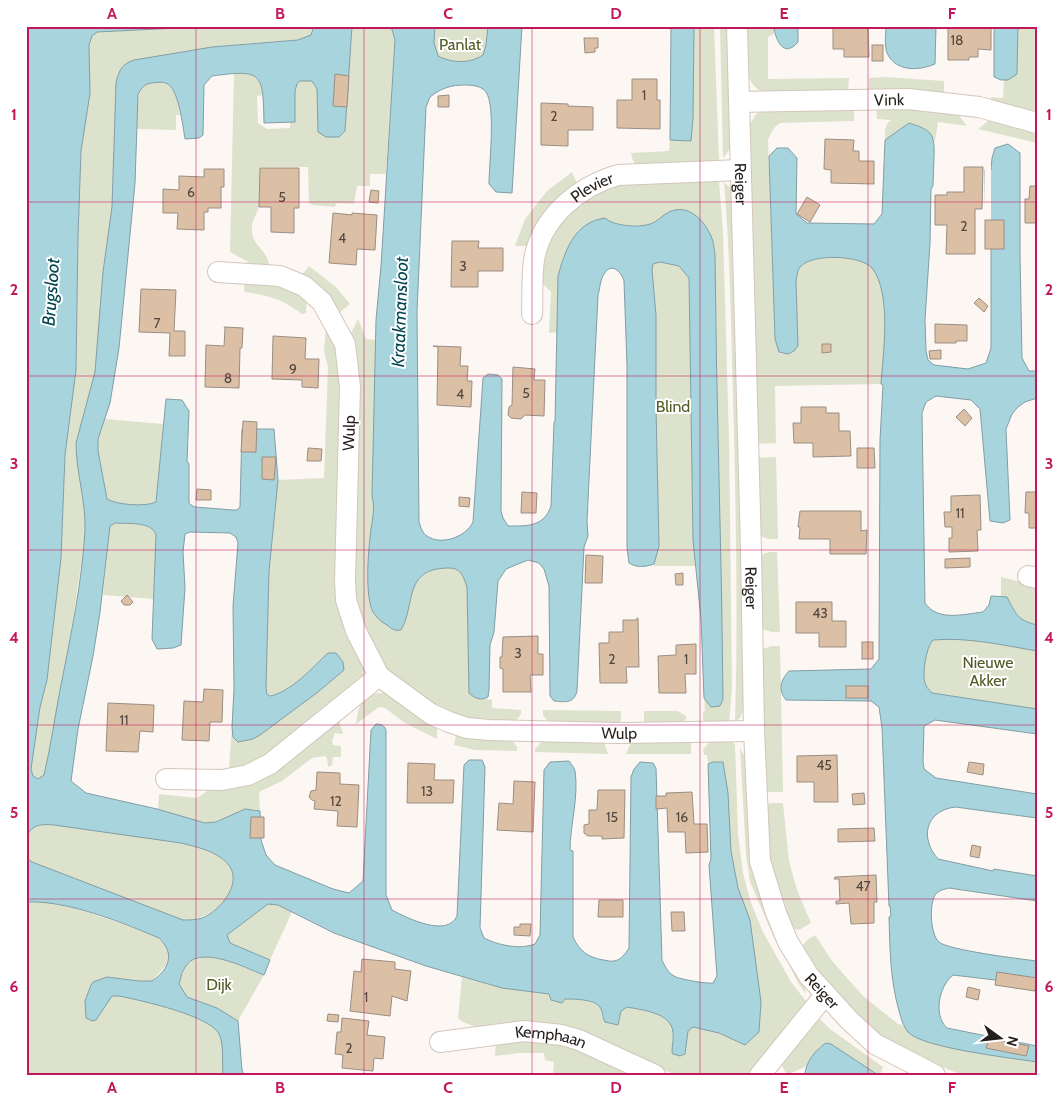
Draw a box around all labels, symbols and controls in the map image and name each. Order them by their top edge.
text: A [107,4,117,23]
text: B [275,4,285,23]
text: C [443,4,453,23]
text: D [610,4,622,23]
text: E [779,4,789,23]
text: F [948,4,957,23]
house number: 18 [950,31,964,49]
park label: Panlat [439,35,482,54]
house number: 1 [642,86,646,104]
street label: Vink [874,90,905,109]
text: 1 [11,105,17,124]
text: 1 [1046,105,1052,124]
house number: 2 [550,107,558,125]
street label: Reiger [731,163,751,206]
street label: Plevier [567,168,616,206]
house number: 6 [187,183,195,201]
house number: 5 [278,188,286,206]
house number: 2 [960,217,968,235]
house number: 4 [338,229,346,247]
water label: Kraakmansloot [387,256,413,368]
water label: Brugsloot [38,257,64,327]
house number: 3 [459,257,467,275]
text: 2 [10,280,18,299]
text: 2 [1045,280,1053,299]
house number: 7 [153,314,161,332]
house number: 9 [289,360,297,378]
house number: 8 [224,369,232,387]
house number: 5 [522,384,530,402]
house number: 4 [456,385,464,403]
park label: Blind [656,397,690,416]
street label: Wulp [339,415,359,451]
text: 3 [10,454,18,473]
text: 3 [1045,454,1053,473]
house number: 11 [955,504,965,522]
street label: Reiger [742,567,761,610]
house number: 43 [812,604,828,622]
text: 4 [9,628,19,647]
text: 4 [1044,628,1054,647]
house number: 3 [514,644,522,662]
house number: 2 [608,650,616,668]
house number: 1 [684,650,688,668]
park label: Nieuwe Akker [963,653,1013,690]
house number: 11 [119,711,129,729]
street label: Wulp [601,723,637,743]
house number: 45 [816,756,832,774]
house number: 13 [421,782,433,800]
house number: 12 [330,792,342,810]
text: 5 [10,803,18,822]
text: 5 [1045,803,1053,822]
house number: 15 [606,808,618,826]
house number: 16 [676,808,688,826]
house number: 47 [855,877,871,895]
street label: Reiger [801,969,844,1013]
park label: Dijk [206,975,233,994]
text: 6 [10,977,19,996]
text: 6 [1045,977,1054,996]
house number: 1 [364,988,368,1006]
north arrow [976,1014,1026,1064]
street label: Kemphaan [514,1021,590,1052]
text: N [1003,1034,1023,1048]
house number: 2 [345,1039,353,1057]
text: A [107,1078,117,1097]
text: B [275,1078,285,1097]
text: C [443,1078,453,1097]
text: D [610,1078,622,1097]
text: E [779,1078,789,1097]
text: F [948,1078,957,1097]

